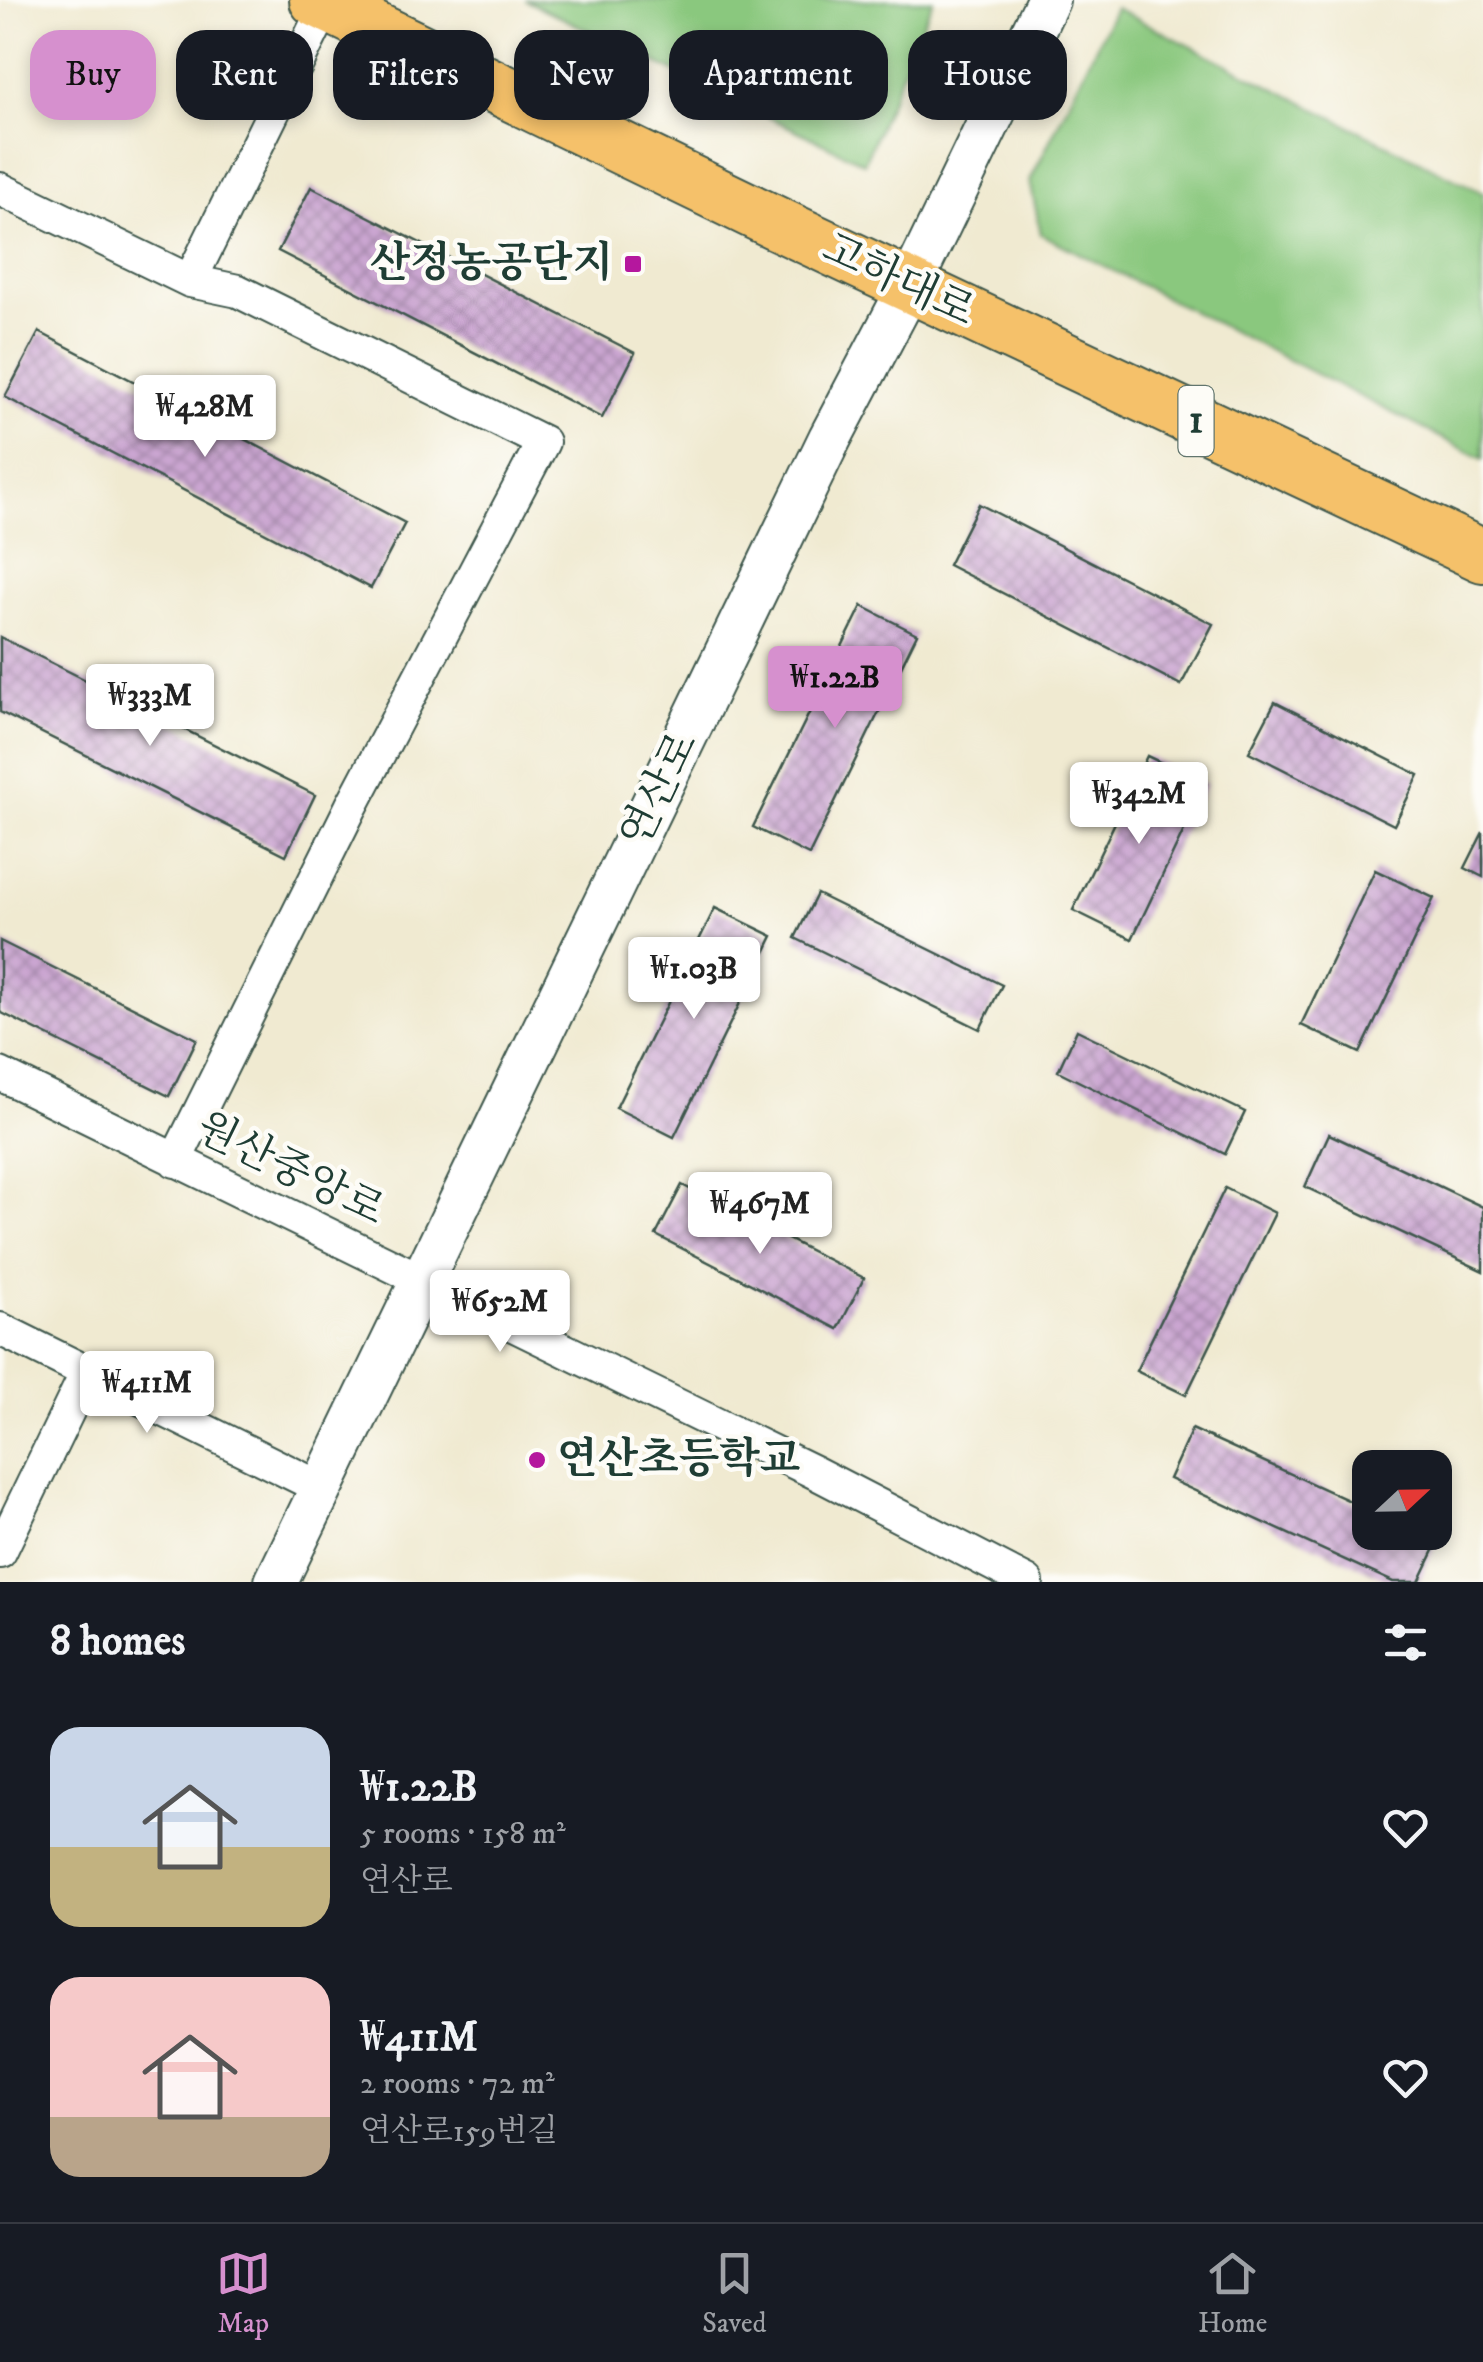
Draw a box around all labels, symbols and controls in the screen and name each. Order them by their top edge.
chip: Buy [30,30,156,120]
chip: Rent [176,30,313,120]
chip: Filters [333,30,494,120]
chip: New [514,30,649,120]
chip: Apartment [669,30,888,120]
chip: House [908,30,1067,120]
street label: 고하대로 [813,223,983,339]
place label: 산정농공단지 [370,238,613,290]
marker: 산정농공단지 [622,253,644,275]
pin: ₩428M [135,375,275,460]
road number: 1 [1178,386,1214,456]
text: ₩428M [156,387,254,427]
pin: ₩1.22B [754,646,916,731]
text: ₩1.22B [790,658,880,698]
pin: ₩333M [80,664,220,749]
text: ₩333M [108,676,192,716]
street label: 연산로 [610,724,710,856]
pin: ₩342M [1069,762,1209,847]
text: ₩342M [1092,774,1186,814]
pin: ₩1.03B [613,937,775,1022]
text: ₩1.03B [650,949,738,989]
street label: 원산중앙로 [187,1102,393,1238]
pin: ₩467M [690,1172,830,1257]
text: ₩467M [710,1184,810,1224]
pin: ₩652M [430,1270,570,1355]
text: ₩652M [452,1282,548,1322]
pin: ₩411M [77,1351,217,1436]
text: ₩411M [102,1363,192,1403]
place label: 연산초등학교 [557,1434,800,1486]
marker: 연산초등학교 [526,1449,548,1471]
north arrow [1352,1450,1452,1550]
map controls [1352,1450,1452,1550]
icon: filters [1378,1615,1433,1670]
text: 8 homes [50,1616,185,1668]
text: ₩1.22B [360,1762,478,1814]
icon: home [130,1767,250,1887]
icon: heart [1378,1800,1433,1855]
text: 5 rooms · 158 m² [360,1814,566,1854]
text: 연산로 [360,1862,453,1902]
text: ₩411M [360,2012,478,2064]
icon: home [130,2017,250,2137]
icon: heart [1378,2050,1433,2105]
text: 2 rooms · 72 m² [360,2064,555,2104]
text: 연산로159번길 [360,2112,558,2152]
tab: Map [216,2246,271,2341]
tab: Saved [702,2246,767,2341]
tab: Home [1198,2246,1267,2341]

